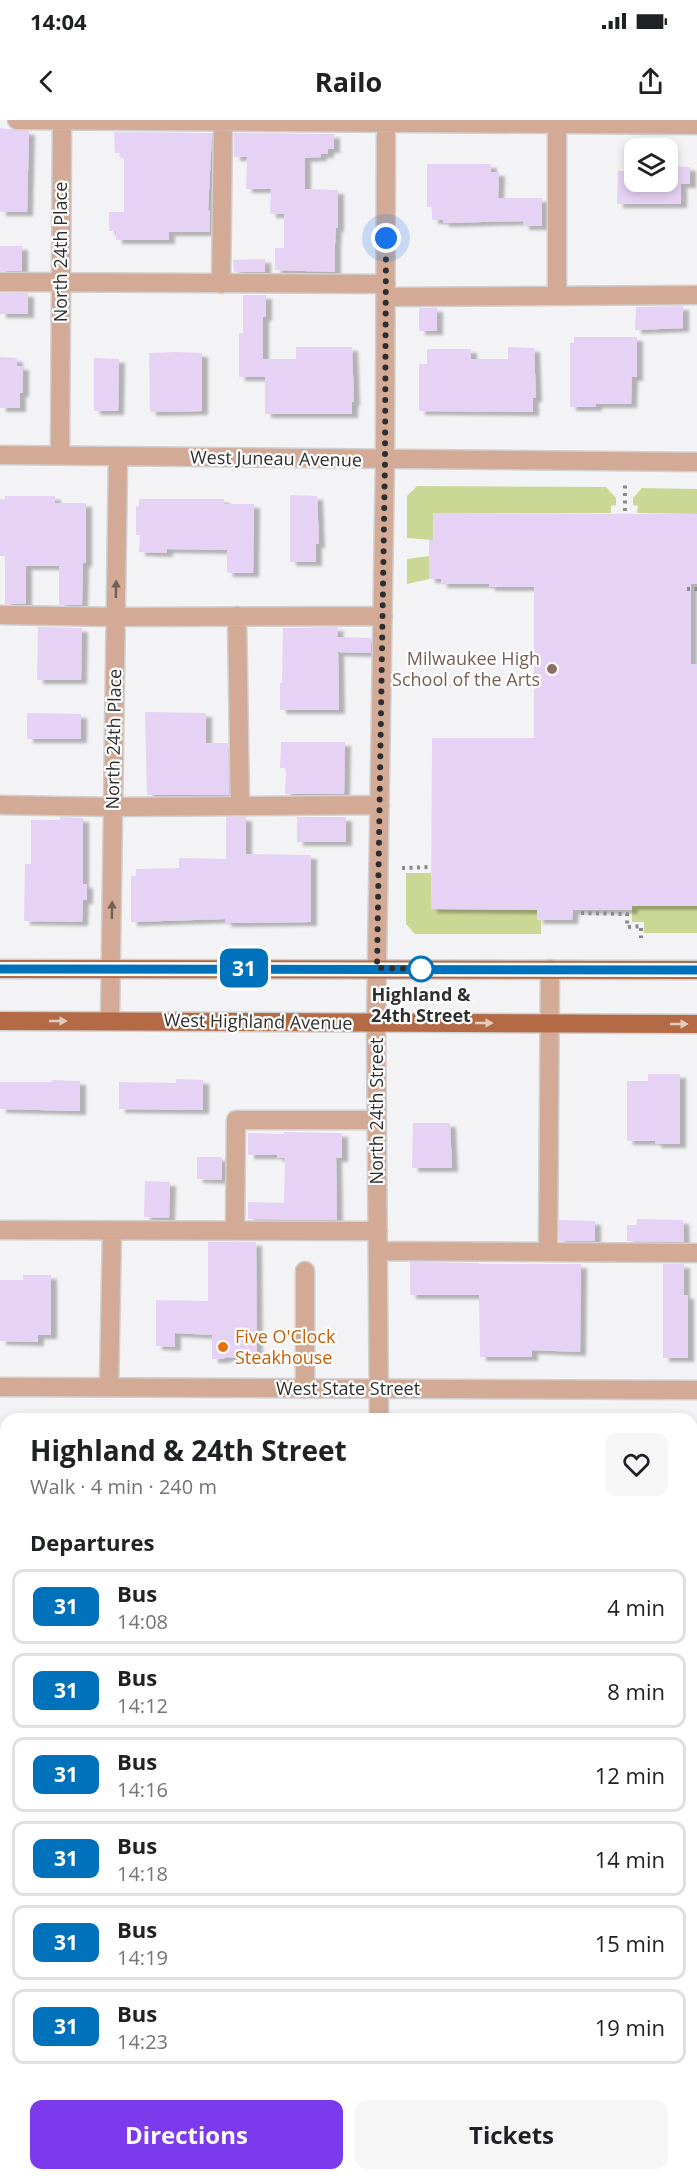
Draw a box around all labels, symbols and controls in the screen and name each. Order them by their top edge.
text: 14:04 [30,6,87,36]
text: Railo [315,63,382,100]
icon: back [30,65,63,98]
icon: share [634,65,667,98]
map controls [624,138,678,192]
button: layers [624,138,678,192]
street label: North 24th Place [48,182,72,322]
your location [371,223,401,253]
street label: West Juneau Avenue [190,445,362,471]
one-way arrow [111,579,121,598]
place label: Milwaukee High School of the Arts [392,646,540,691]
marker: Milwaukee High School of the Arts [545,662,559,676]
street label: North 24th Place [100,668,126,810]
one-way arrow [107,900,117,919]
line badge: 31 [217,948,271,988]
text: 31 [232,954,256,982]
marker: Highland & 24th Street [408,956,434,982]
place label: Highland & 24th Street [371,982,471,1027]
street label: West Highland Avenue [163,1007,353,1035]
one-way arrow [49,1016,68,1026]
one-way arrow [475,1018,494,1028]
one-way arrow [670,1019,689,1029]
street label: North 24th Street [364,1038,388,1184]
place label: Five O'Clock Steakhouse [235,1324,336,1369]
marker: Five O'Clock Steakhouse [216,1340,230,1354]
street label: West State Street [276,1376,420,1400]
text: Highland & 24th Street [30,1431,347,1469]
button: heart [605,1433,668,1496]
text: Walk · 4 min · 240 m [30,1473,217,1500]
text: Departures [30,1527,154,1557]
text: Bus [117,1578,157,1608]
text: 31 [54,1592,78,1620]
text: 4 min [607,1592,665,1622]
text: 14:08 [117,1608,168,1635]
text: Bus [117,1662,157,1692]
text: 31 [54,1676,78,1704]
text: 8 min [607,1676,665,1706]
text: 14:12 [117,1692,168,1719]
text: Bus [117,1746,157,1776]
text: 31 [54,1760,78,1788]
text: 12 min [595,1760,665,1790]
text: 14:16 [117,1776,168,1803]
text: Bus [117,1830,157,1860]
text: 31 [54,1844,78,1872]
text: 14 min [595,1844,665,1874]
text: 14:18 [117,1860,168,1887]
text: Bus [117,1914,157,1944]
text: 31 [54,1928,78,1956]
text: 15 min [595,1928,665,1958]
text: 14:19 [117,1944,168,1971]
text: Bus [117,1998,157,2028]
text: 31 [54,2012,78,2040]
text: 19 min [595,2012,665,2042]
text: 14:23 [117,2028,168,2055]
button: Directions [30,2100,343,2169]
button: Tickets [355,2100,668,2169]

